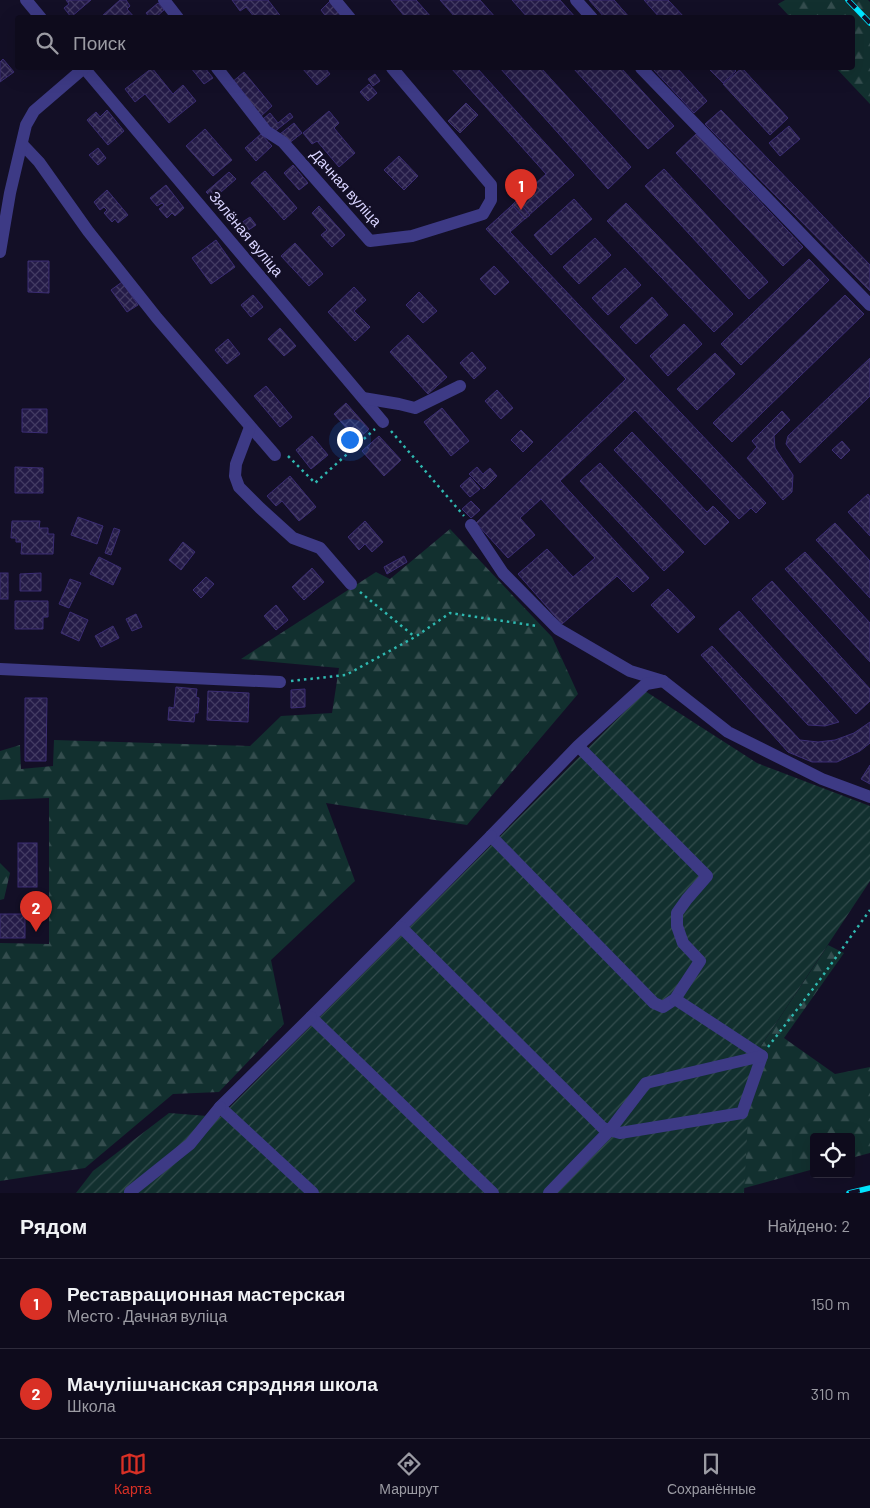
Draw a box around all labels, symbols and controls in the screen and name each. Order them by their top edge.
search box [15,15,855,70]
icon: search [33,29,61,57]
text: Поиск [73,31,126,54]
street label: Дачная вуліца [307,145,387,230]
pin: 1 [505,169,537,210]
street label: Зялёная вуліца [206,187,288,280]
your location [337,427,363,453]
pin: 2 [20,891,52,932]
map controls [810,1133,855,1178]
button: locate [810,1133,855,1178]
text: Рядом [20,1213,87,1238]
text: Найдено: 2 [767,1216,850,1235]
text: Реставрационная мастерская [67,1282,345,1305]
text: 1 [33,1294,39,1313]
text: 150 m [811,1294,850,1313]
text: Место · Дачная вуліца [67,1306,227,1325]
text: Мачулішчанская сярэдняя школа [67,1372,378,1395]
text: 2 [32,1384,40,1403]
text: 310 m [811,1384,850,1403]
text: Школа [67,1396,116,1415]
tab: Карта [114,1450,151,1497]
tab: Маршрут [379,1450,439,1497]
tab: Сохранённые [667,1450,756,1497]

